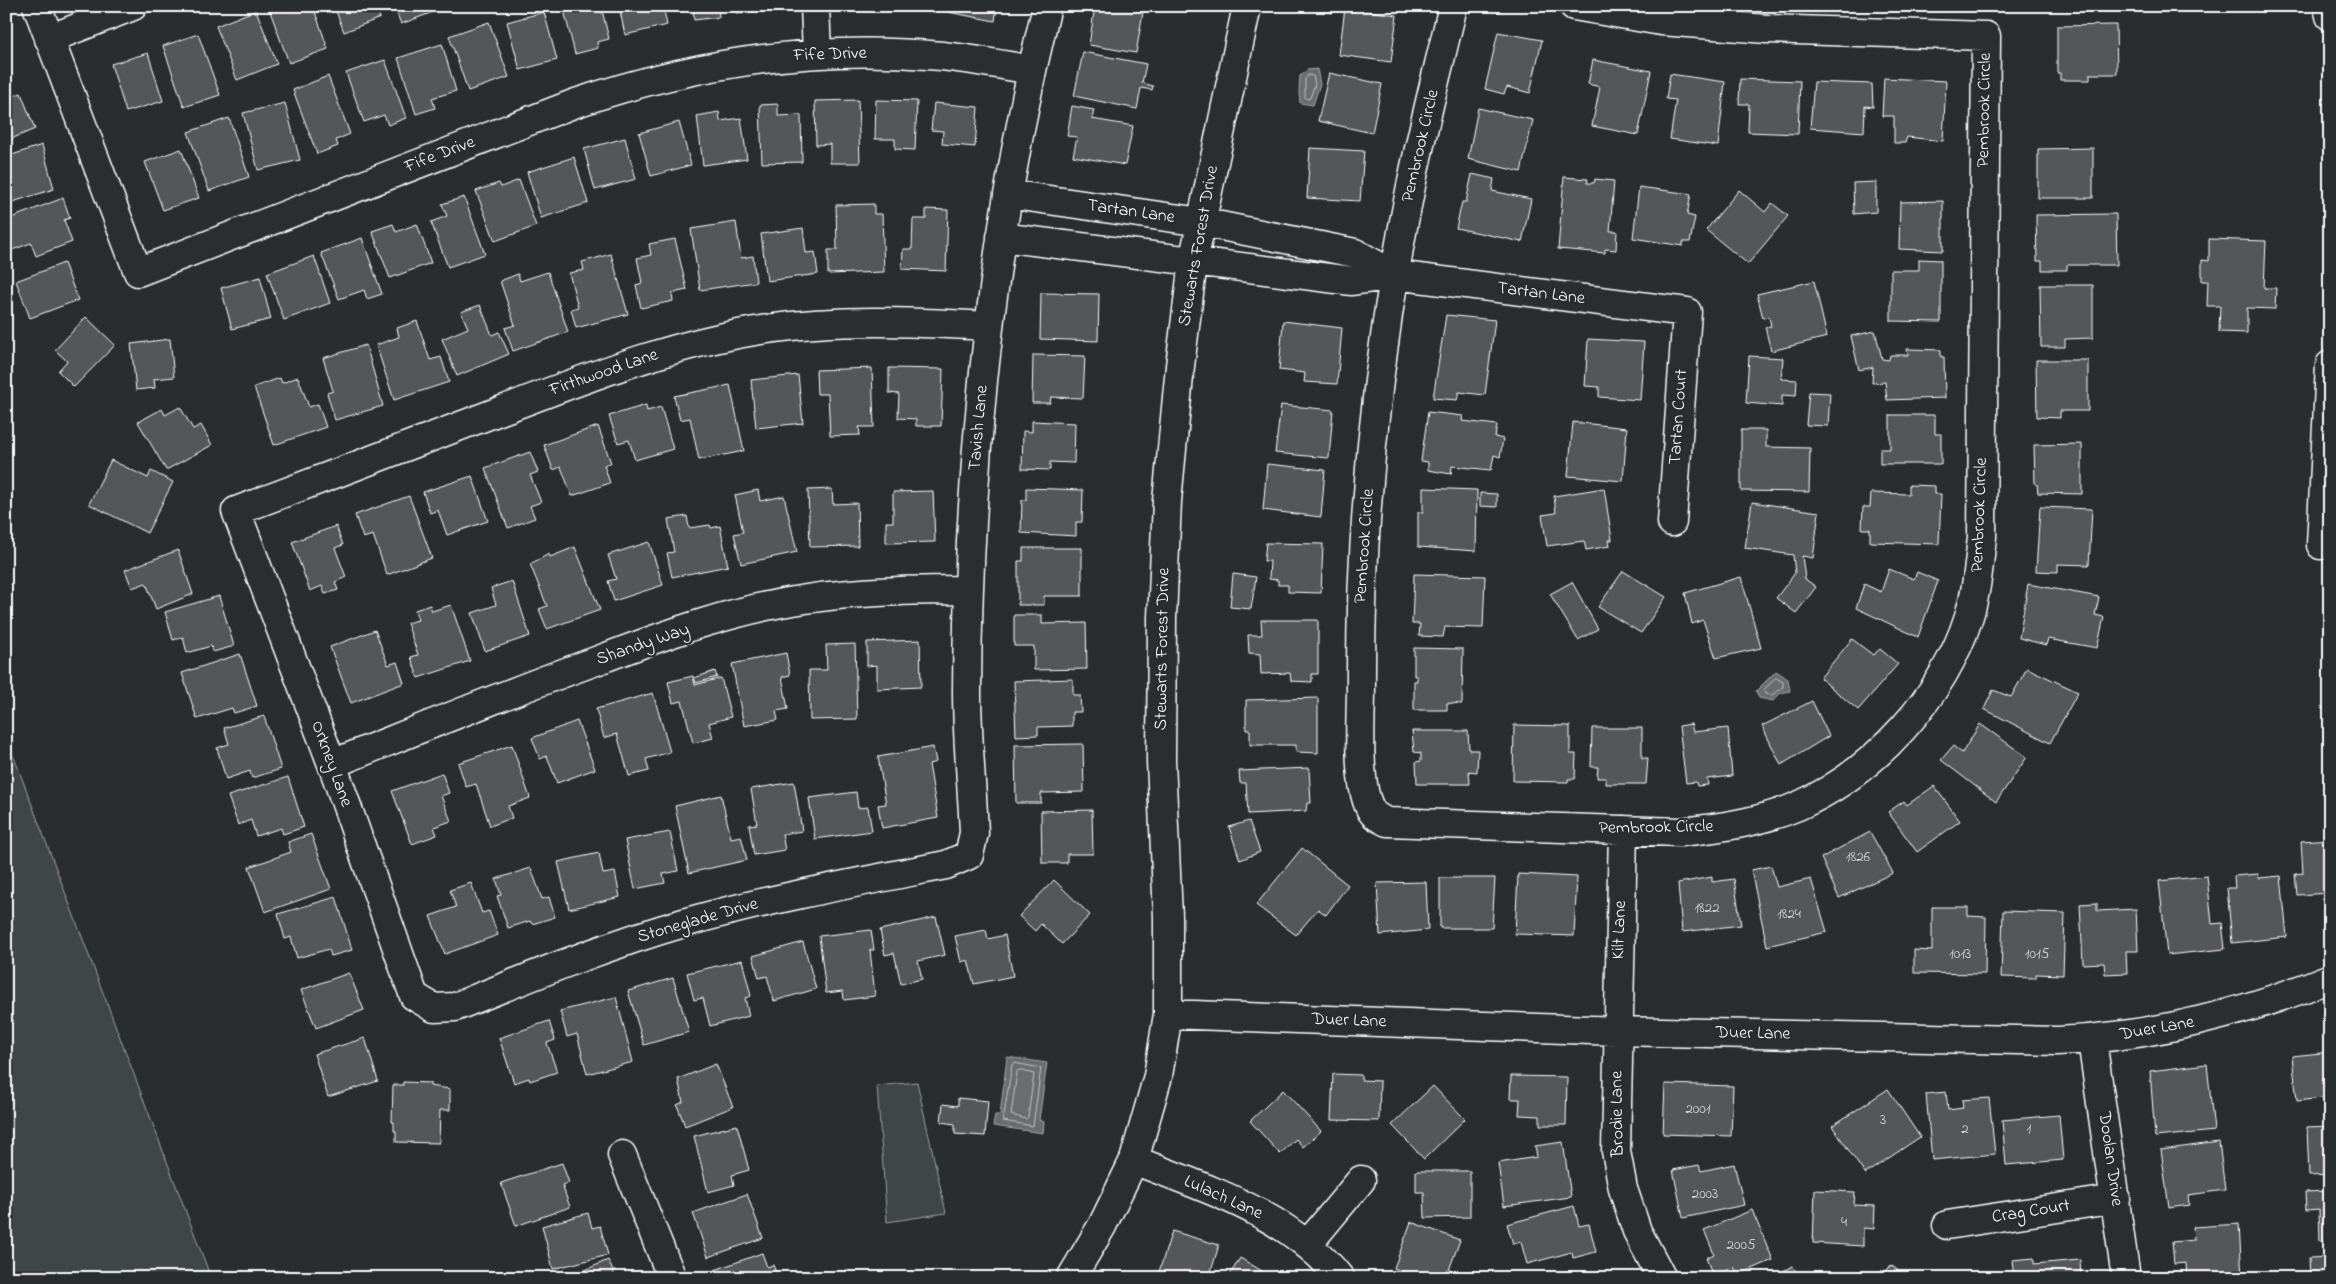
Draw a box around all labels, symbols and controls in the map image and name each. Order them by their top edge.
street label: Fife Drive [792,41,868,69]
street label: Pembrook Circle [1971,51,1999,168]
street label: Pembrook Circle [1395,86,1447,205]
street label: Fife Drive [400,129,480,181]
street label: Stewarts Forest Drive [1172,163,1226,328]
street label: Tartan Lane [1086,193,1177,231]
street label: Tartan Lane [1496,276,1587,312]
street label: Firthwood Lane [545,342,663,404]
street label: Tartan Court [1663,368,1695,466]
street label: Tavish Lane [962,383,996,472]
street label: Pembrook Circle [1965,456,1995,573]
street label: Pembrook Circle [1348,487,1382,604]
street label: Stewarts Forest Drive [1149,566,1177,731]
street label: Shandy Way [593,617,693,673]
street label: Orkney Lane [303,717,359,812]
street label: Pembrook Circle [1598,814,1715,842]
house number: 1826 [1846,846,1871,868]
street label: Stoneglade Drive [635,891,762,952]
house number: 1822 [1694,897,1720,919]
street label: Kilt Lane [1606,899,1634,960]
house number: 1824 [1777,903,1801,925]
house number: 1013 [1949,943,1971,965]
house number: 1015 [2025,943,2050,965]
street label: Duer Lane [1310,1007,1388,1035]
street label: Duer Lane [2117,1010,2197,1048]
street label: Duer Lane [1714,1020,1792,1048]
street label: Brodie Lane [1604,1070,1632,1158]
house number: 2001 [1685,1098,1711,1120]
house number: 3 [1880,1109,1886,1131]
street label: Doolan Drive [2090,1109,2130,1209]
house number: 2 [1961,1118,1969,1140]
house number: 1 [2027,1118,2032,1140]
street label: Lulach Lane [1179,1169,1268,1227]
house number: 2003 [1692,1183,1718,1205]
street label: Crag Court [1990,1193,2072,1232]
house number: 4 [1841,1211,1847,1233]
house number: 2005 [1727,1234,1756,1256]

